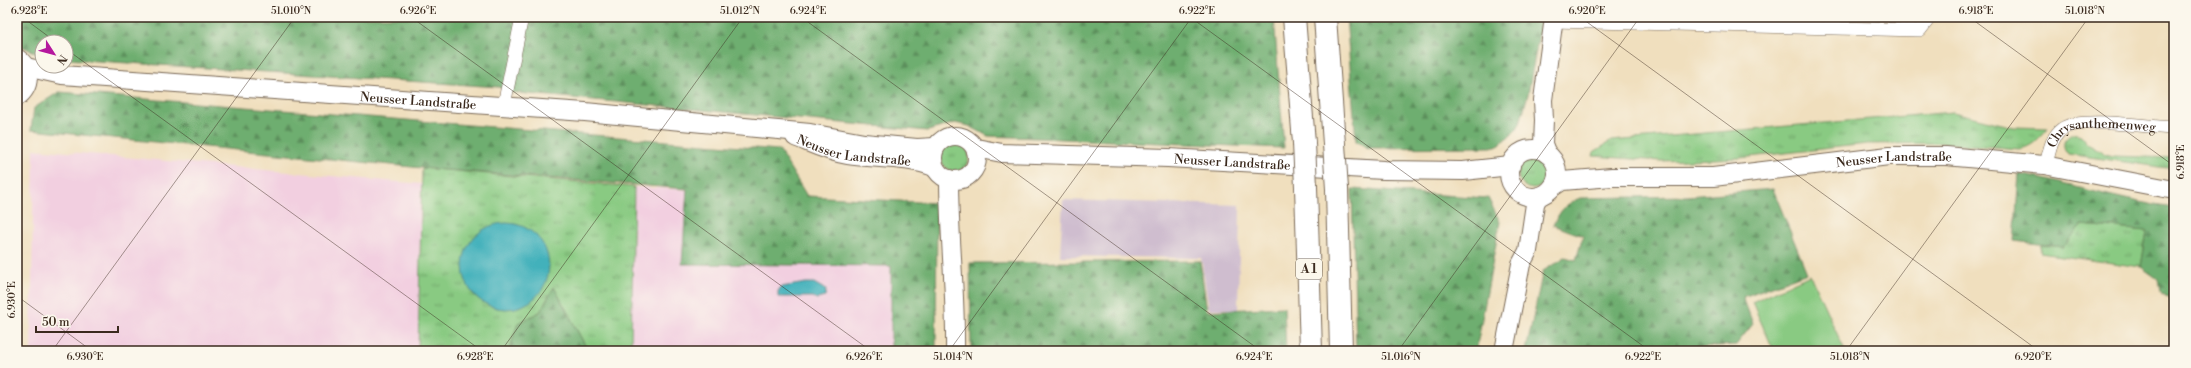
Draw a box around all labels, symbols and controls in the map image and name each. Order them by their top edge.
text: 6.928°E [11,5,47,17]
text: 51.010°N [271,5,312,17]
text: 6.926°E [400,5,436,17]
text: 51.012°N [720,5,760,17]
text: 6.924°E [790,5,826,17]
text: 6.922°E [1179,5,1215,17]
text: 6.920°E [1568,5,1606,17]
text: 6.918°E [1959,5,1994,17]
text: 51.018°N [2065,5,2105,17]
north arrow [34,34,74,74]
text: N [53,52,70,67]
street label: Neusser Landstraße [359,89,477,113]
street label: Chrysanthemenweg [2044,116,2157,150]
street label: Neusser Landstraße [794,132,912,170]
text: 6.918°E [2175,144,2187,179]
street label: Neusser Landstraße [1835,149,1953,171]
street label: Neusser Landstraße [1174,151,1291,174]
road number: A 1 [1296,259,1322,279]
text: 6.930°E [6,281,18,319]
scale bar [36,308,118,334]
text: 50 m [42,315,70,330]
text: 6.930°E [66,351,104,363]
text: 6.928°E [457,351,493,363]
text: 6.926°E [846,351,882,363]
text: 51.014°N [933,351,973,363]
text: 6.924°E [1236,351,1272,363]
text: 51.016°N [1381,351,1421,363]
text: 6.922°E [1625,351,1661,363]
text: 51.018°N [1830,351,1870,363]
text: 6.920°E [2014,351,2052,363]

